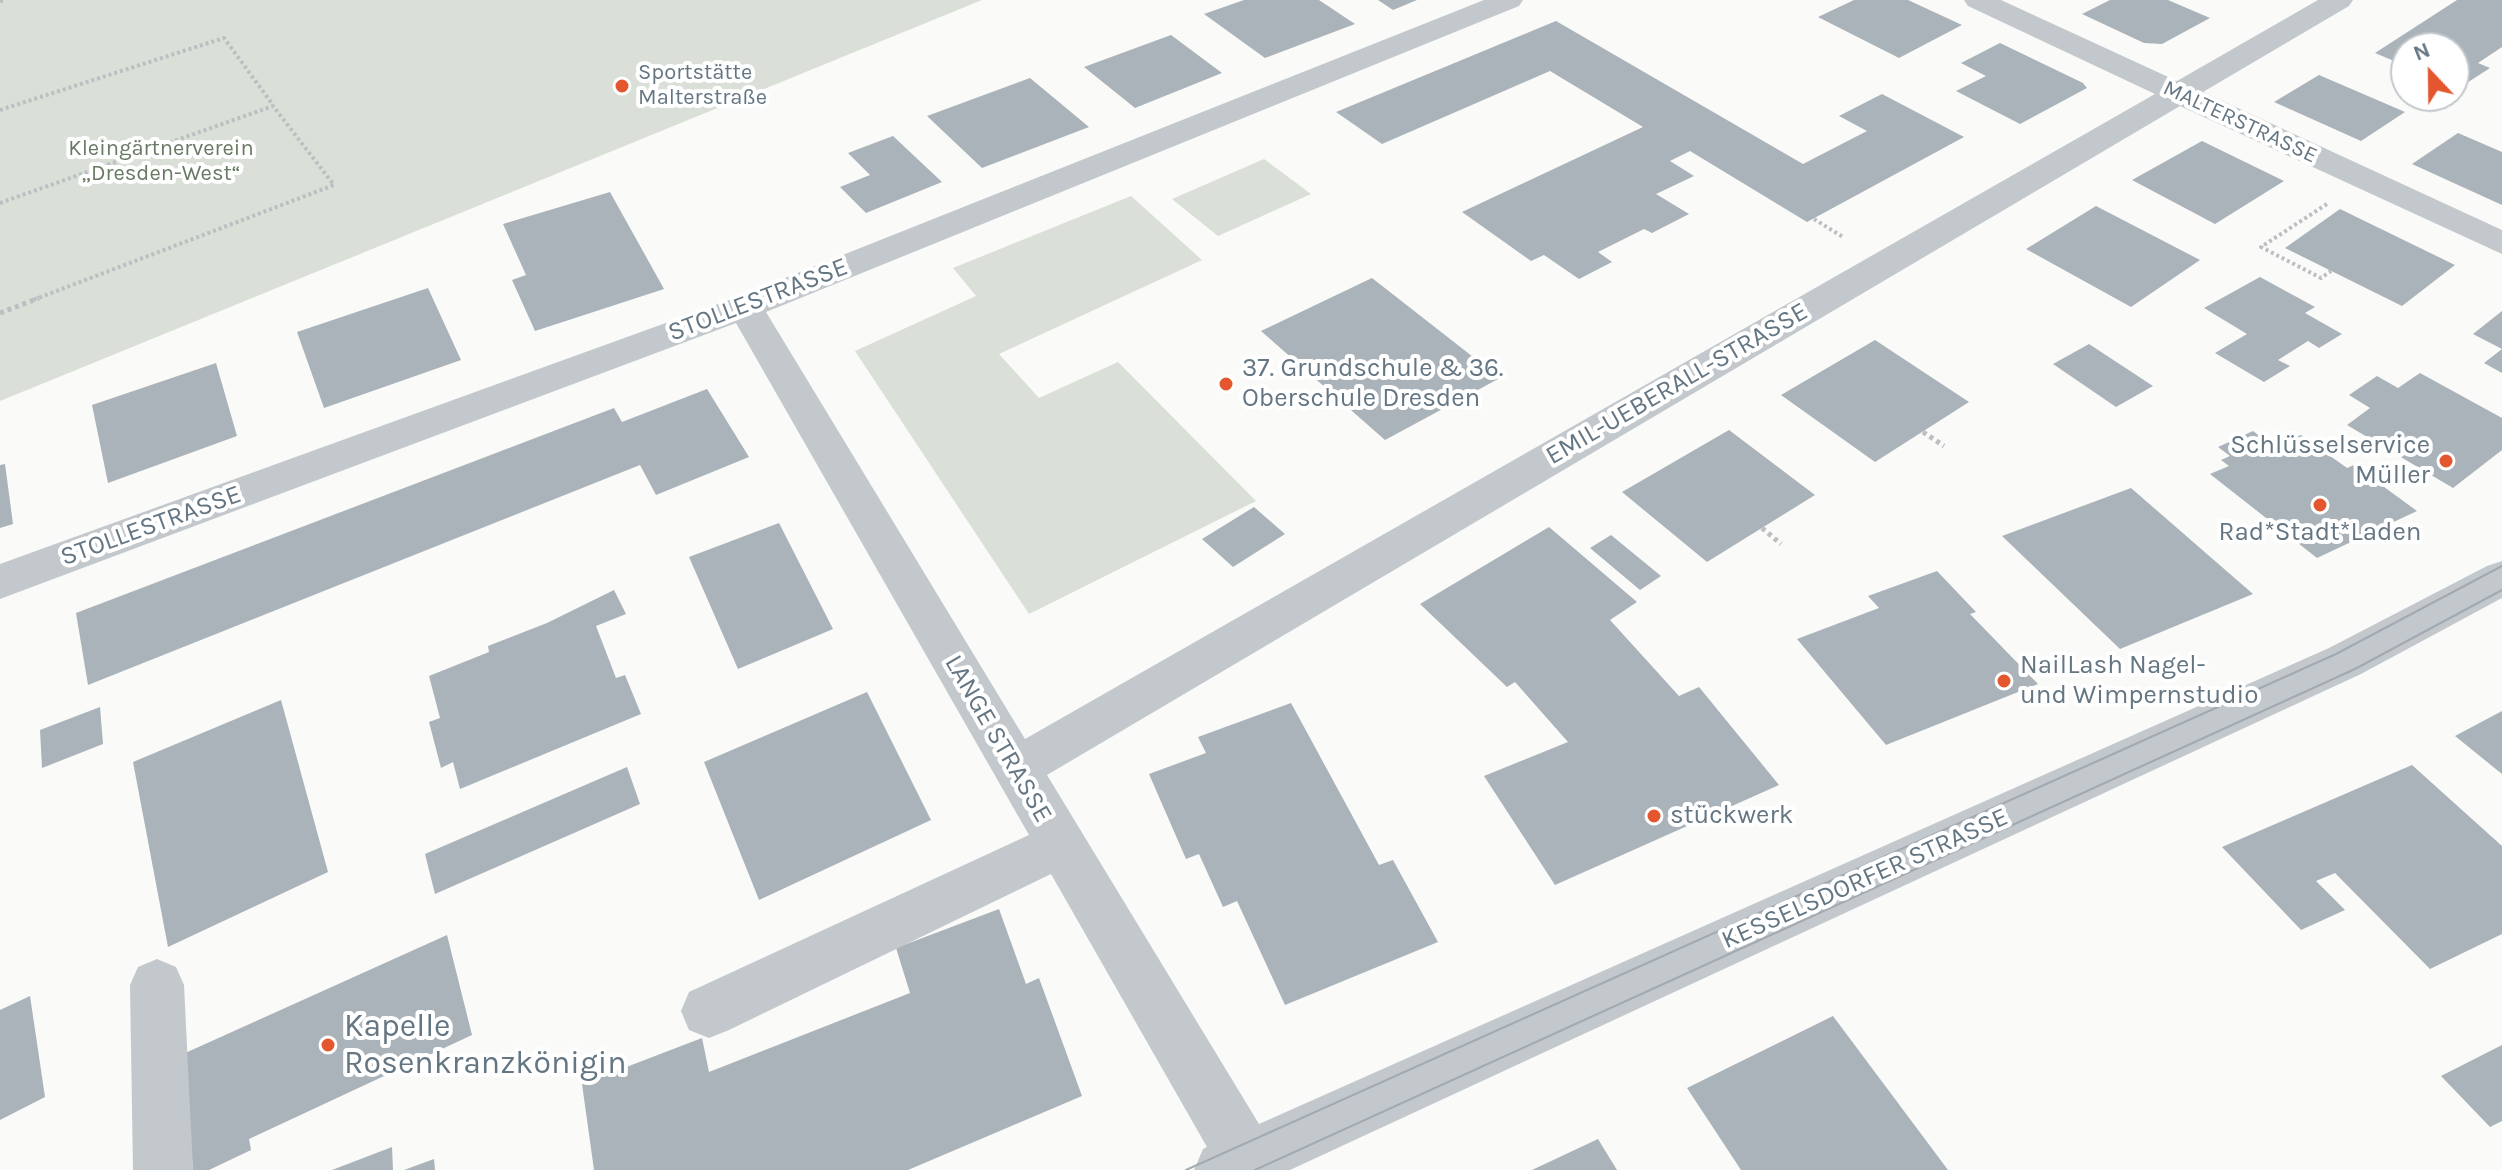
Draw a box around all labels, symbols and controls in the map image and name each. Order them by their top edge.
north arrow [2390,32,2470,112]
text: N [2410,37,2434,67]
place label: Sportstätte Malterstraße [638,60,767,112]
street label: MALTERSTRASSE [2159,75,2321,169]
marker: Sportstätte Malterstraße [613,77,631,95]
park label: Kleingärtnerverein „Dresden-West“ [68,136,254,188]
street label: STOLLESTRASSE [664,251,852,349]
street label: EMIL-UEBERALL-STRASSE [1540,296,1814,472]
place label: 37. Grundschule & 36. Oberschule Dresden [1242,353,1504,414]
marker: 37. Grundschule & 36. Oberschule Dresden [1217,375,1235,393]
place label: Schlüsselservice Müller [2230,430,2430,492]
marker: Schlüsselservice Müller [2437,452,2455,470]
street label: STOLLESTRASSE [56,479,246,573]
marker: Rad*Stadt*Laden [2311,496,2329,514]
place label: Rad*Stadt*Laden [2219,517,2421,549]
street label: LANGE STRASSE [937,650,1059,828]
place label: NailLash Nagel- und Wimpernstudio [2020,650,2259,712]
marker: NailLash Nagel- und Wimpernstudio [1995,672,2013,690]
place label: stückwerk [1670,800,1793,832]
street label: KESSELSDORFER STRASSE [1717,802,2013,956]
marker: stückwerk [1645,807,1663,825]
place label: Kapelle Rosenkranzkönigin [344,1008,627,1083]
marker: Kapelle Rosenkranzkönigin [319,1036,337,1054]

